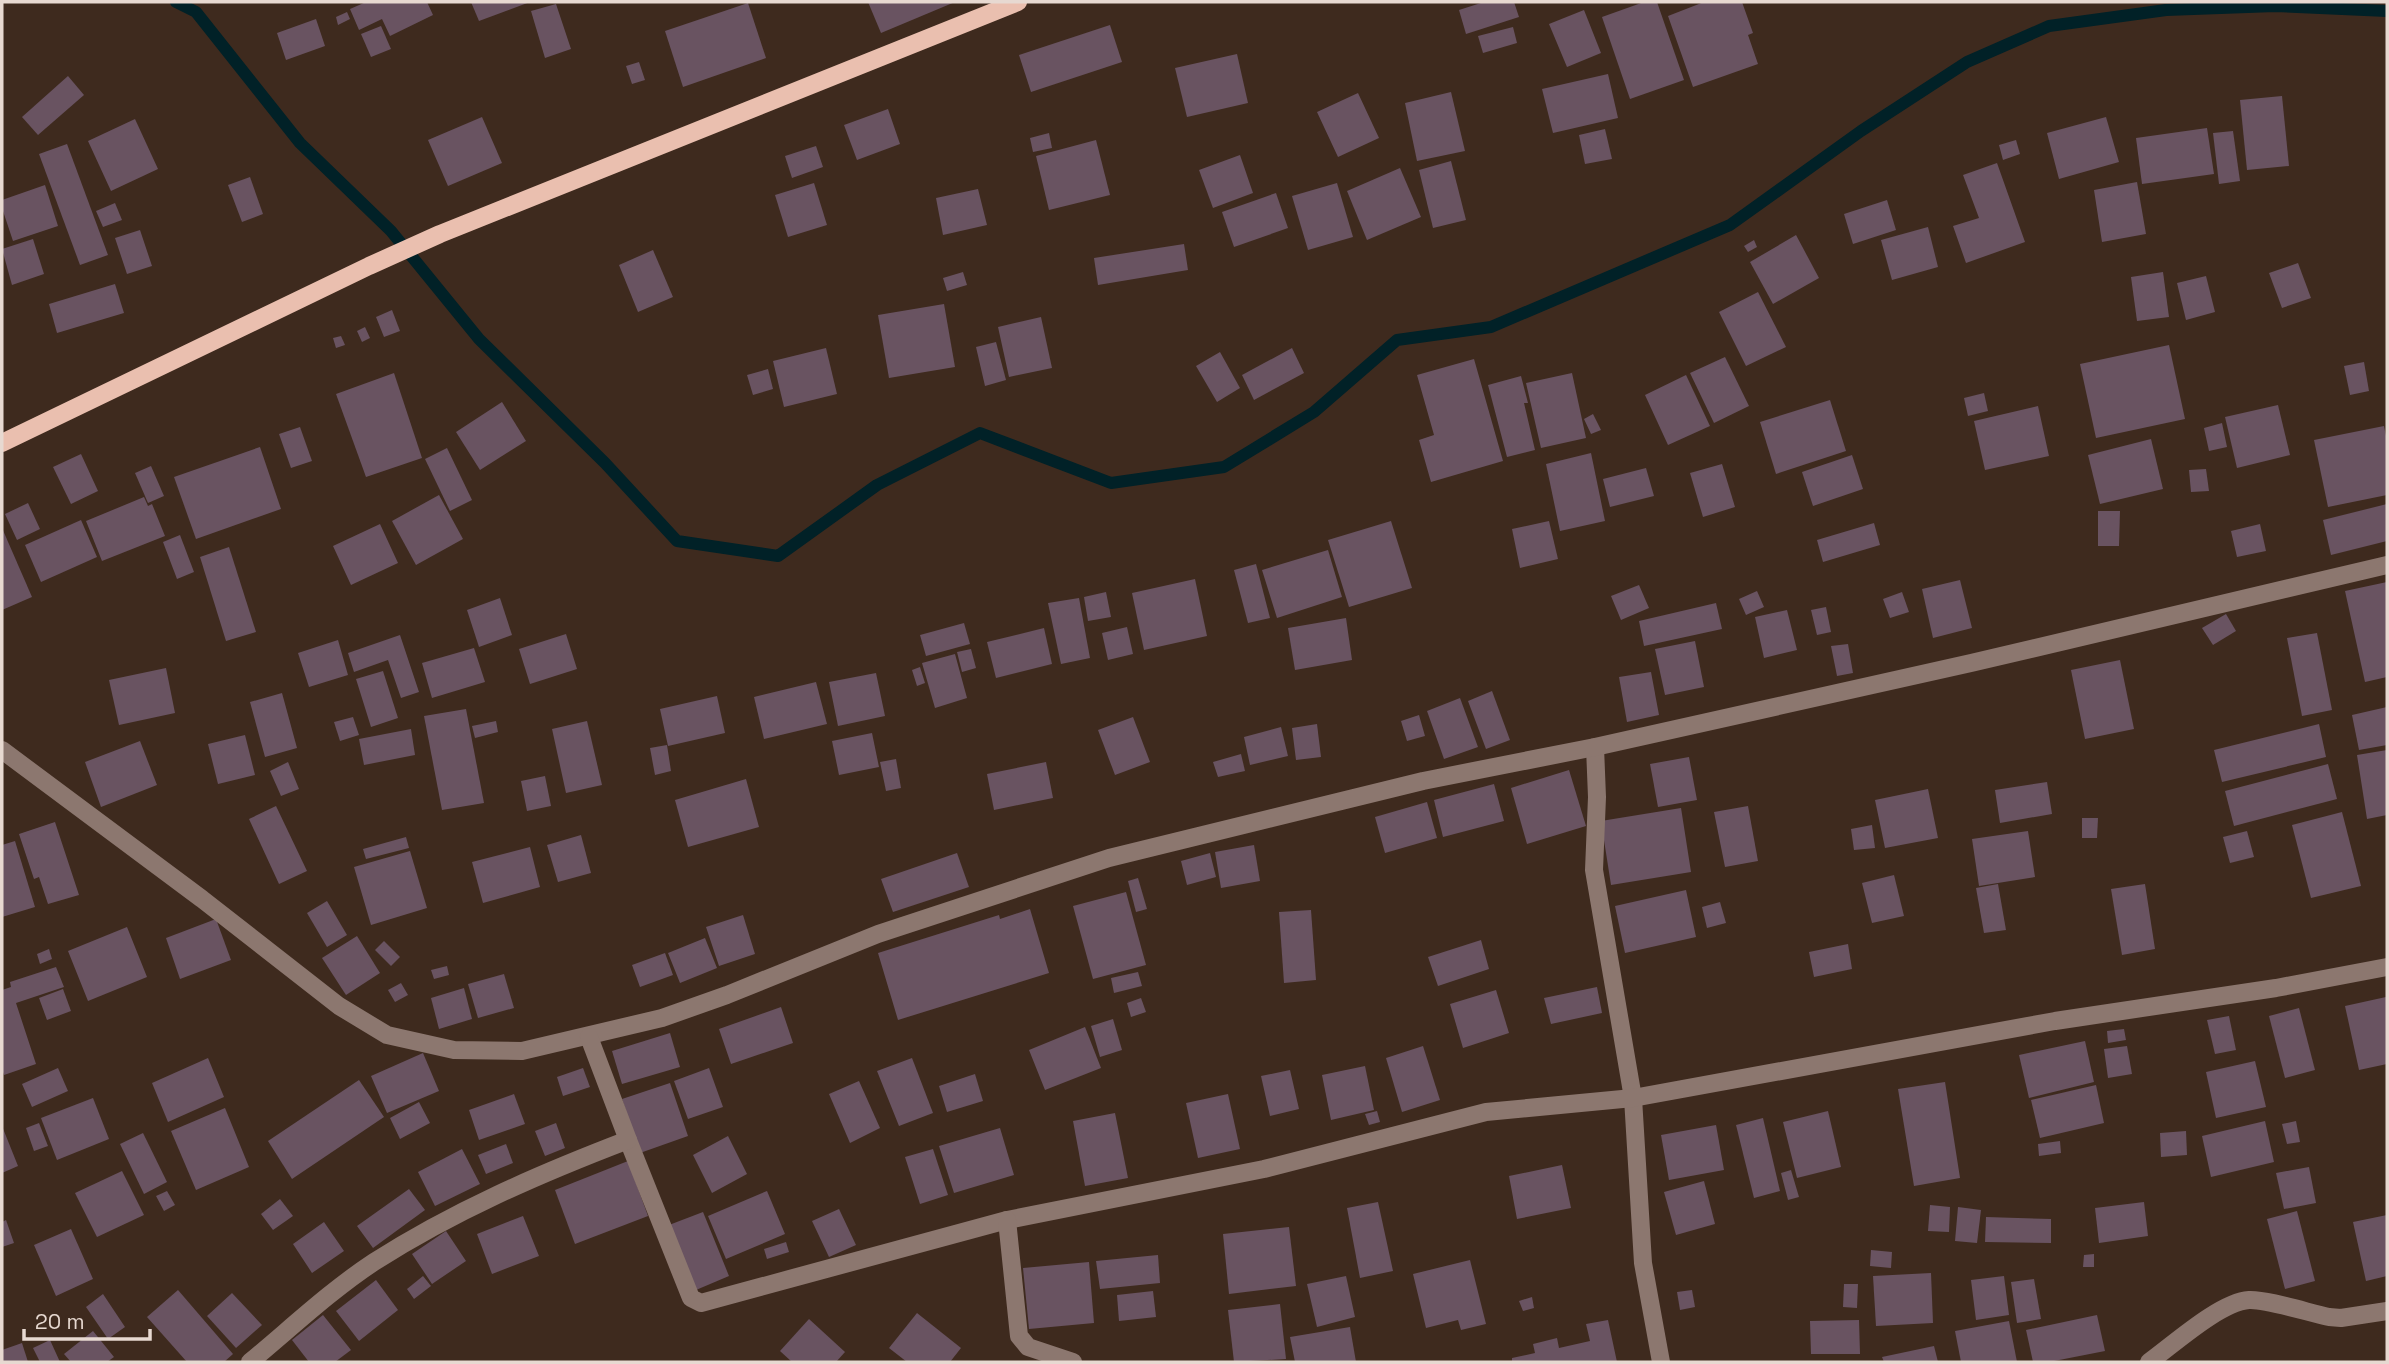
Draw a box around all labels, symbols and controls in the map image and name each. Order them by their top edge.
scale bar [24,1298,150,1342]
text: 20 m [35,1308,85,1335]

